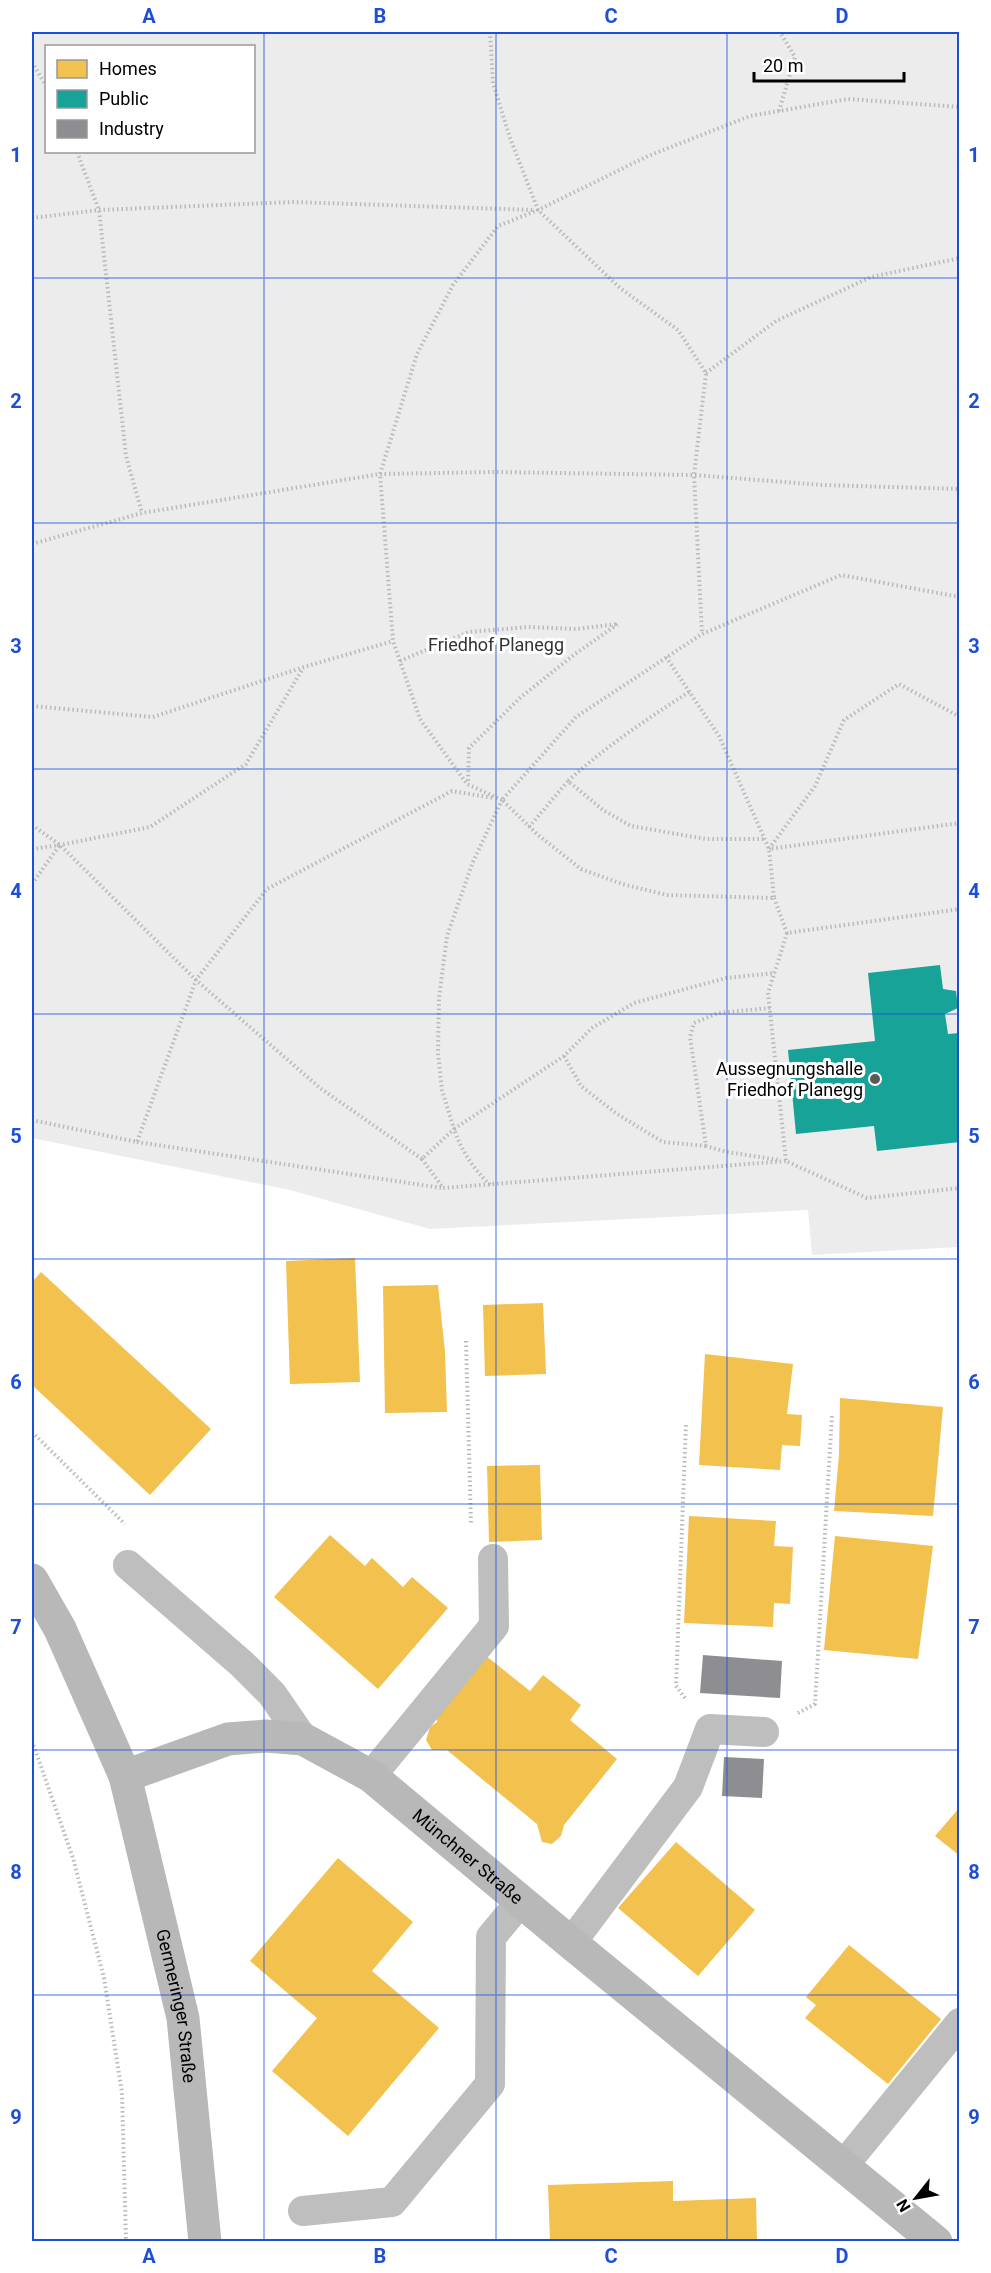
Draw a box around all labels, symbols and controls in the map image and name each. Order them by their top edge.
text: A [142,4,156,28]
text: B [374,4,386,28]
text: C [604,4,618,28]
text: D [836,4,849,28]
legend [45,45,255,153]
scale bar [754,45,904,83]
text: 20 m [763,55,803,76]
text: Homes [99,58,157,79]
text: Public [99,88,149,109]
text: Industry [99,118,164,139]
text: 1 [10,143,22,167]
text: 1 [968,143,980,167]
text: 2 [10,389,22,413]
text: 2 [968,389,980,413]
text: 3 [10,634,22,658]
park label: Friedhof Planegg [428,634,564,655]
text: 3 [968,634,980,658]
text: 4 [10,879,22,903]
text: 4 [968,879,980,903]
place label: Aussegnungshalle Friedhof Planegg [716,1058,863,1100]
marker: Aussegnungshalle Friedhof Planegg [868,1072,882,1086]
text: 5 [10,1124,22,1148]
text: 5 [968,1124,980,1148]
text: 6 [10,1370,22,1394]
text: 6 [968,1370,980,1394]
text: 7 [10,1615,22,1639]
text: 7 [968,1615,980,1639]
street label: Münchner Straße [408,1804,527,1908]
text: 8 [10,1860,22,1884]
text: 8 [968,1860,980,1884]
street label: Germeringer Straße [152,1927,200,2084]
text: 9 [10,2105,22,2129]
text: 9 [968,2105,980,2129]
north arrow [886,2168,946,2228]
text: N [893,2196,915,2215]
text: A [142,2244,156,2268]
text: B [374,2244,386,2268]
text: C [604,2244,618,2268]
text: D [836,2244,849,2268]

